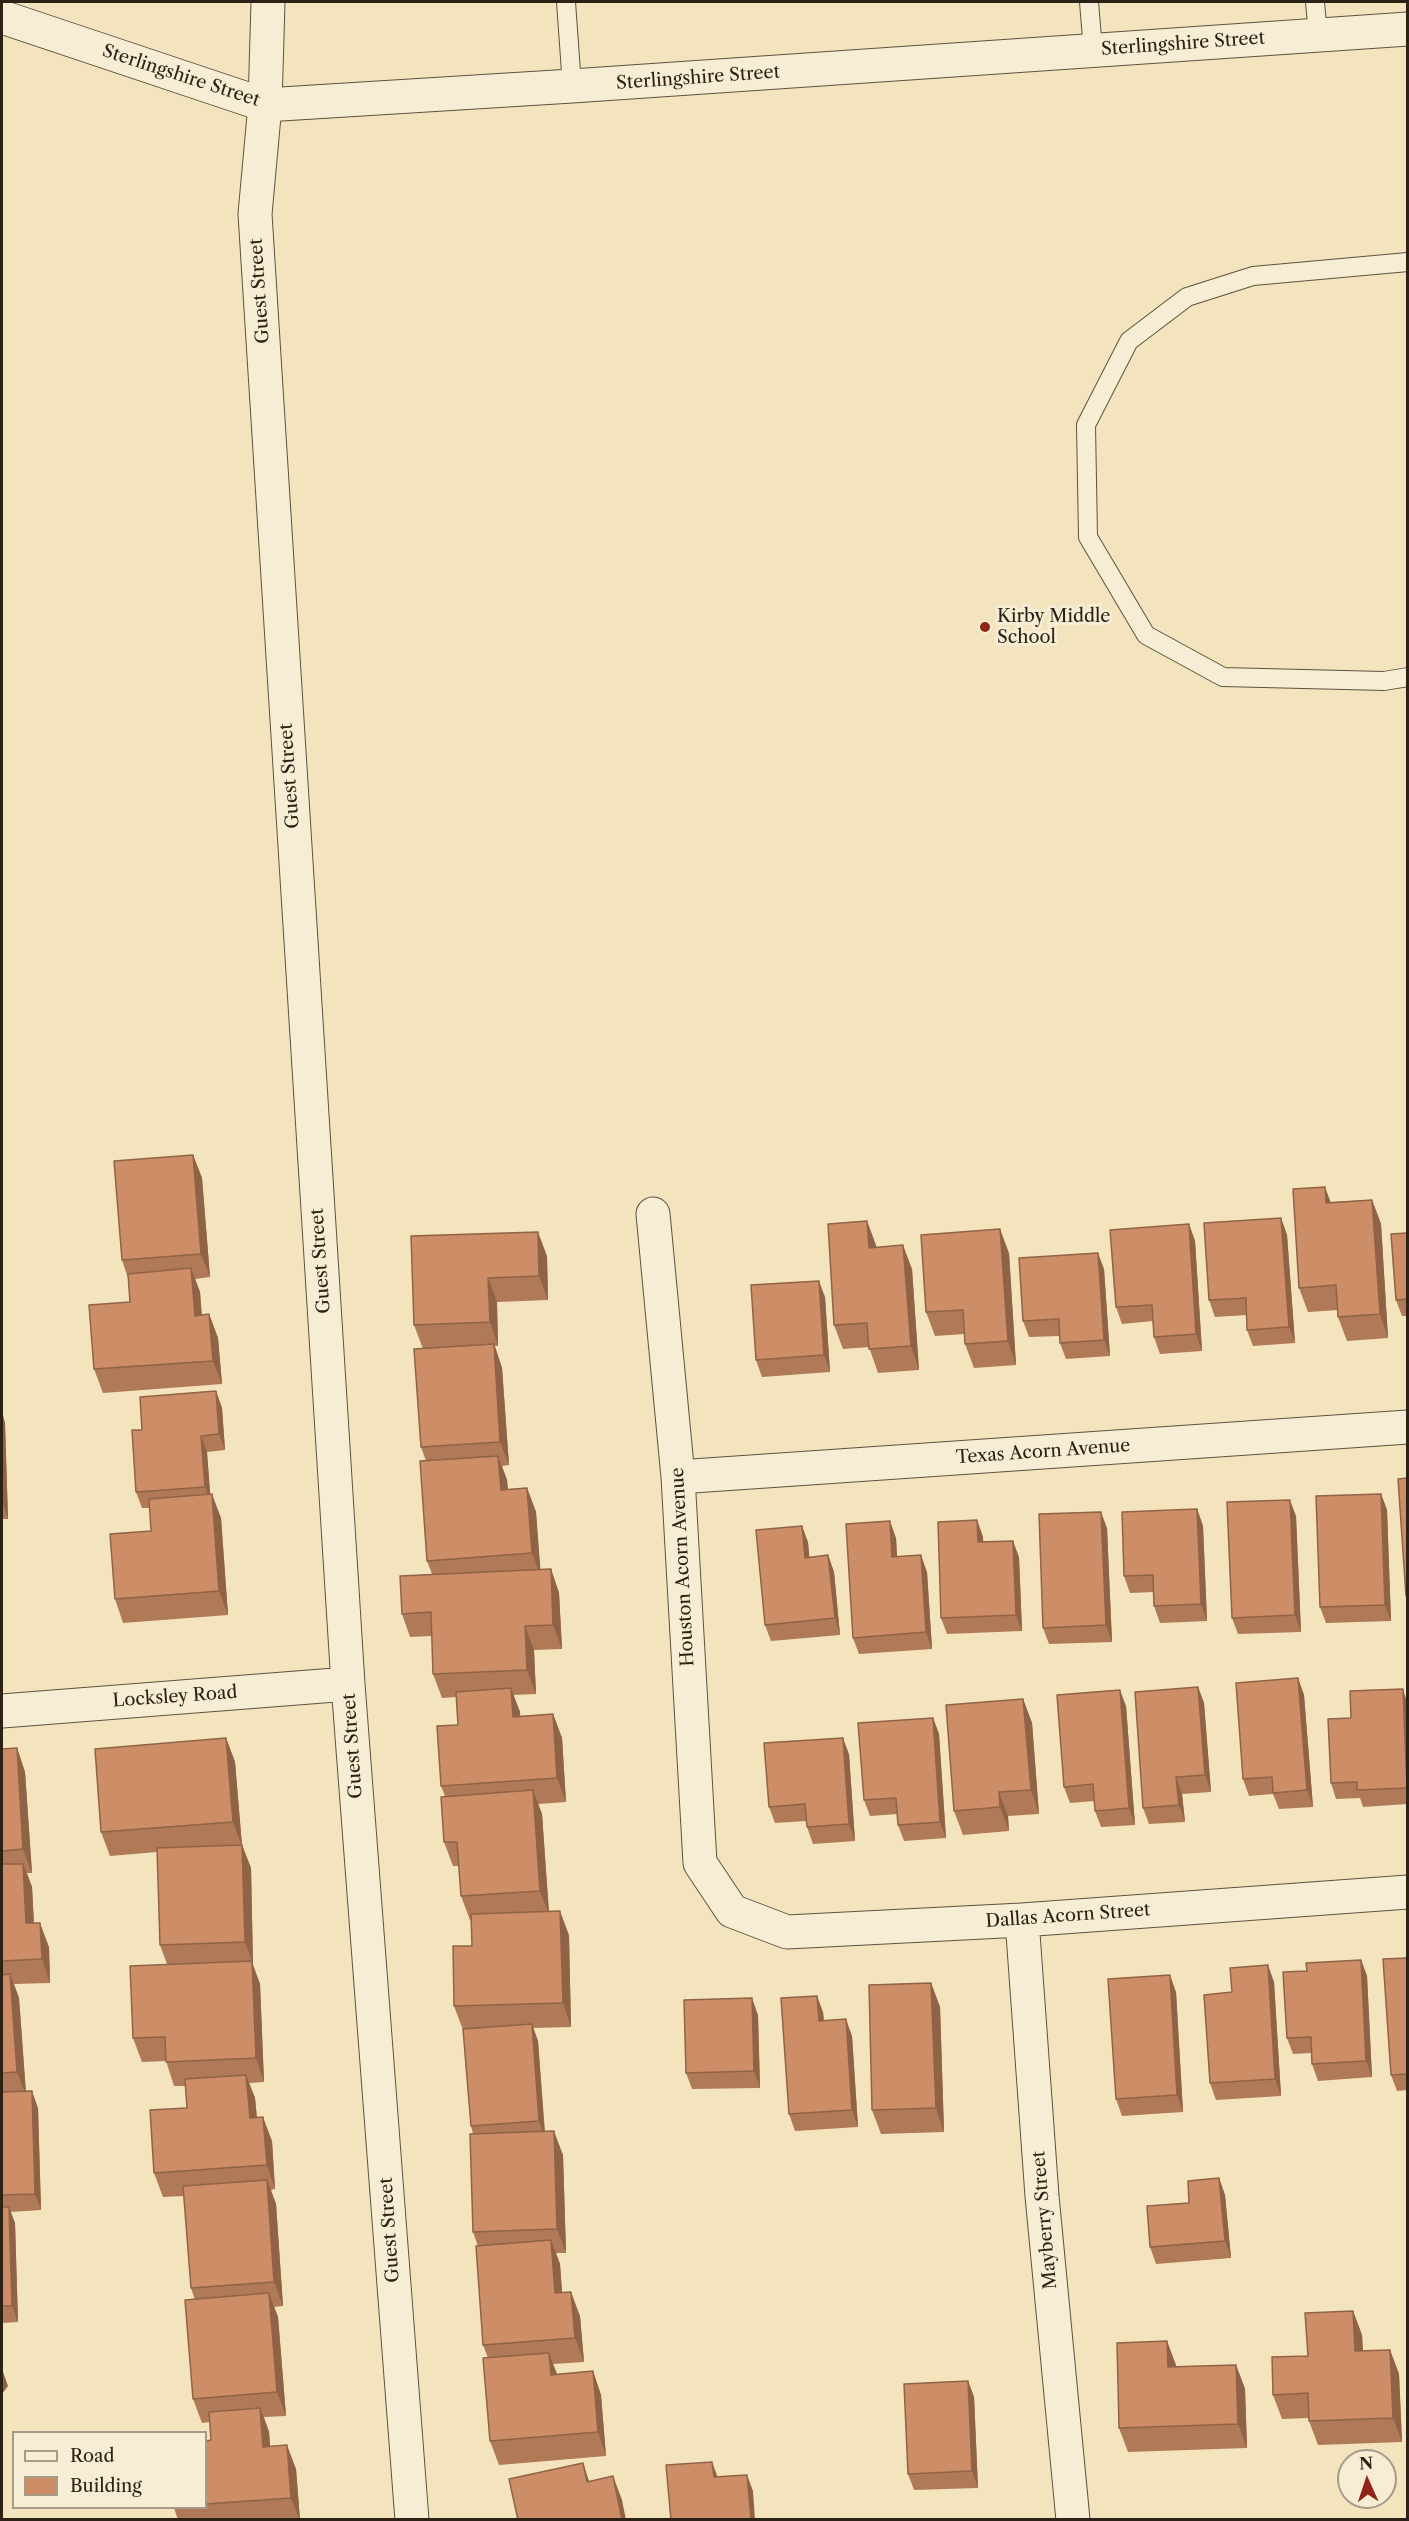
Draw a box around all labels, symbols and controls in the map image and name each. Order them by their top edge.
street label: Sterlingshire Street [1100,27,1266,61]
street label: Sterlingshire Street [100,40,262,112]
street label: Sterlingshire Street [615,61,781,95]
street label: Guest Street [246,238,274,344]
place label: Kirby Middle School [997,606,1110,648]
marker: Kirby Middle School [978,620,992,634]
street label: Guest Street [276,723,304,829]
street label: Guest Street [307,1208,335,1314]
street label: Texas Acorn Avenue [955,1435,1131,1469]
street label: Houston Acorn Avenue [667,1467,699,1667]
street label: Locksley Road [112,1682,238,1712]
street label: Guest Street [339,1693,367,1799]
street label: Dallas Acorn Street [985,1899,1151,1933]
street label: Mayberry Street [1028,2150,1062,2290]
street label: Guest Street [376,2177,404,2283]
legend [12,2431,207,2509]
text: Road [70,2445,115,2467]
north arrow [1337,2449,1397,2509]
text: N [1359,2453,1374,2473]
text: Building [70,2475,142,2497]

